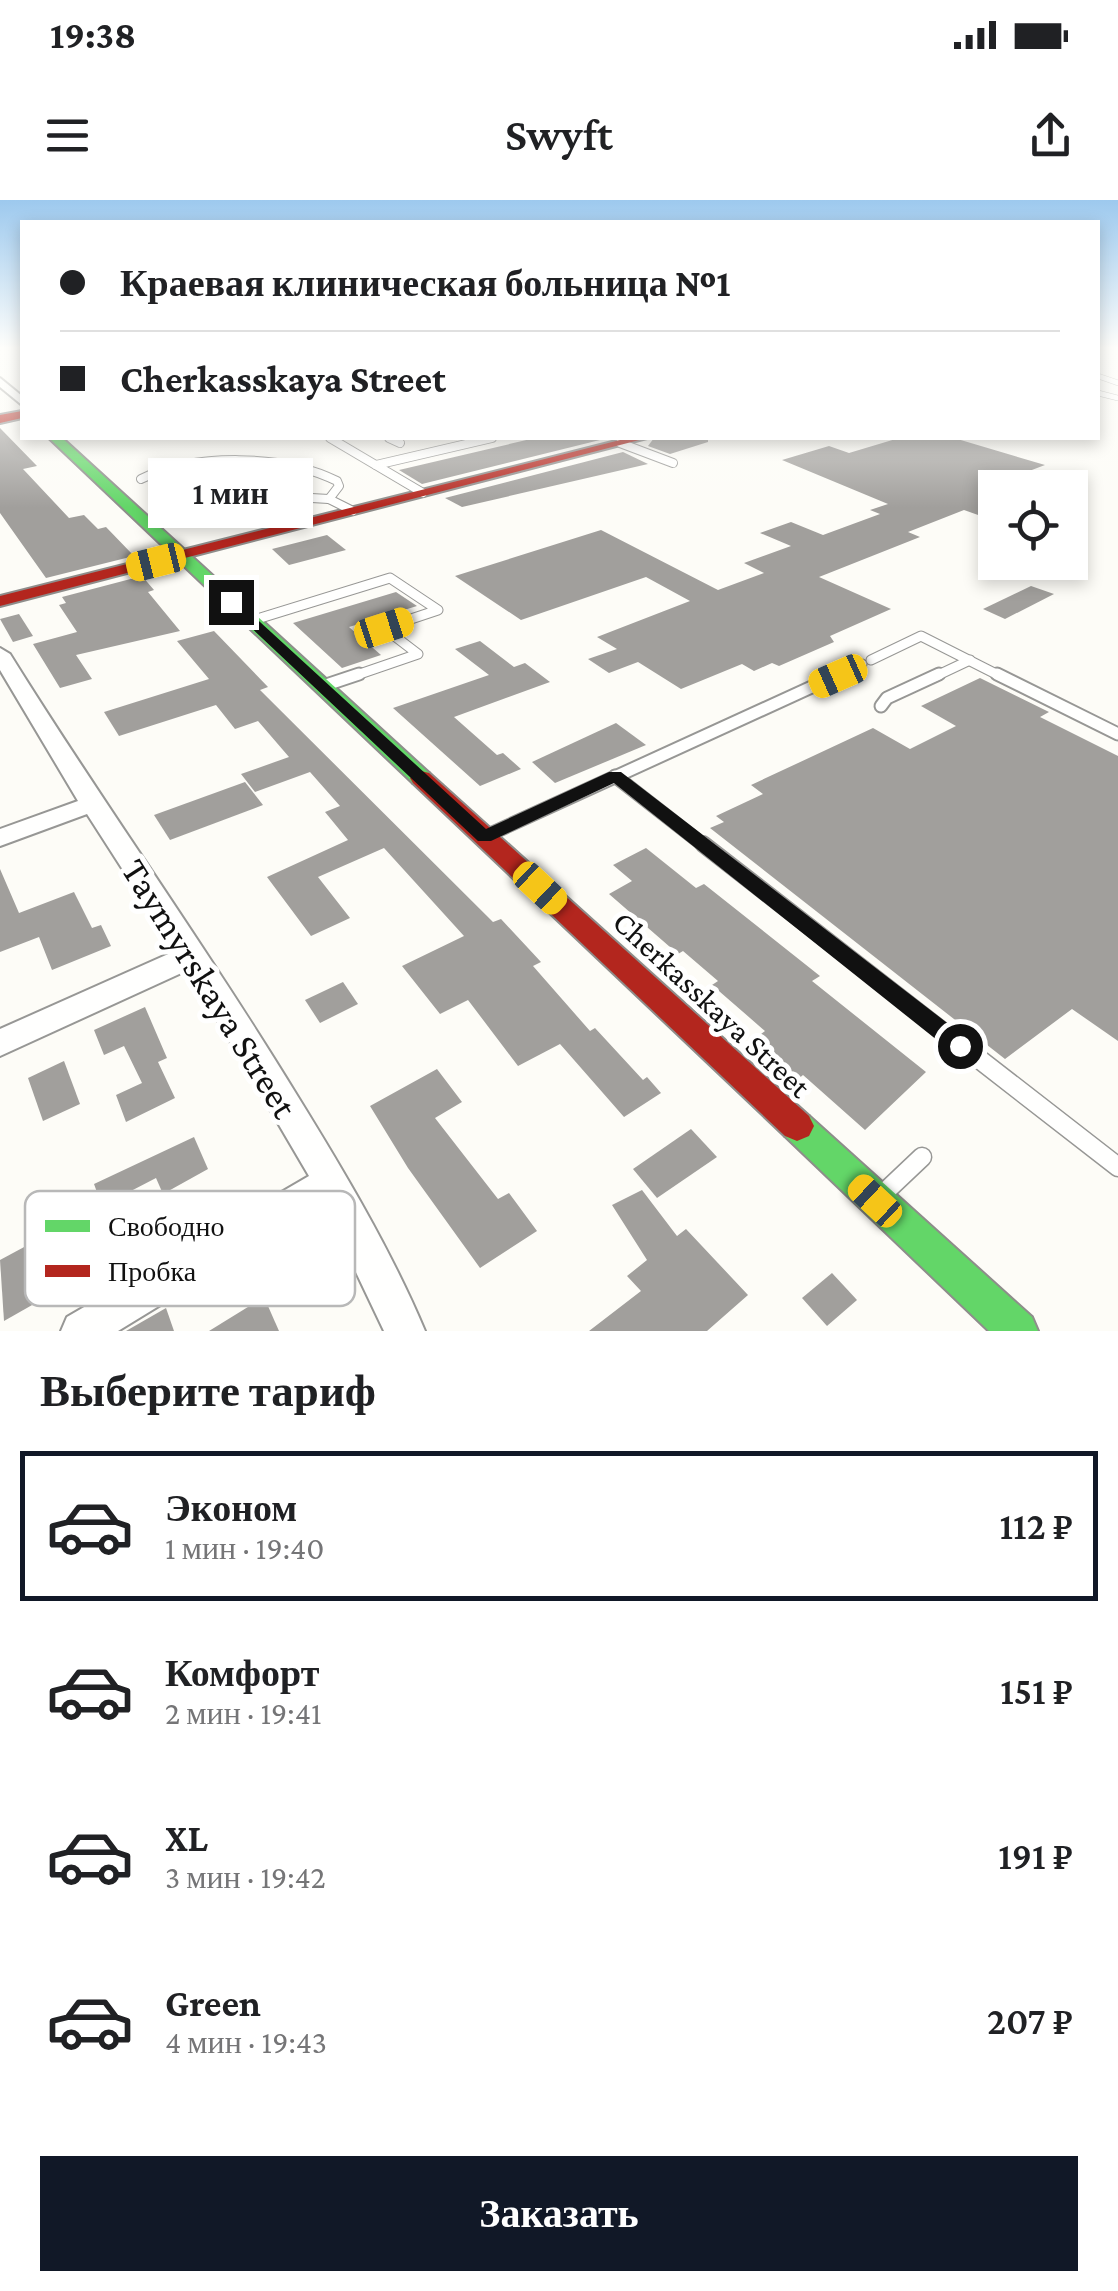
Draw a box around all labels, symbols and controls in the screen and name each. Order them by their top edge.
text: 19:38 [50,14,136,56]
icon: menu [40,108,95,163]
icon: share [1023,108,1078,163]
text: Swyft [505,110,613,160]
text: Краевая клиническая больница №1 [120,262,730,304]
text: Cherkasskaya Street [120,358,446,400]
callout: 1 мин [148,457,314,527]
map controls [978,470,1088,580]
button: locate [978,470,1088,580]
text: 1 мин [192,475,269,511]
car [123,540,189,584]
route end [209,580,254,625]
car [351,604,417,652]
car [804,650,872,702]
street label: Taymyrskaya Street [114,851,307,1125]
car [508,857,572,919]
street label: Cherkasskaya Street [606,903,818,1105]
route start [938,1024,983,1069]
car [843,1170,907,1232]
legend [25,1191,355,1306]
text: Свободно [108,1211,224,1242]
text: Пробка [108,1256,197,1287]
text: Выберите тариф [40,1366,376,1416]
icon: car [45,1481,135,1571]
text: Эконом [165,1487,297,1529]
text: 112 ₽ [999,1505,1073,1547]
text: 1 мин · 19:40 [165,1530,324,1566]
icon: car [45,1646,135,1736]
text: Комфорт [165,1652,319,1694]
text: 151 ₽ [1000,1670,1073,1712]
text: 2 мин · 19:41 [165,1695,322,1731]
icon: car [45,1811,135,1901]
text: XL [165,1817,208,1859]
text: 191 ₽ [998,1835,1073,1877]
text: 3 мин · 19:42 [165,1859,326,1895]
icon: car [45,1976,135,2066]
text: Green [165,1982,261,2024]
text: 207 ₽ [987,2000,1073,2042]
text: 4 мин · 19:43 [165,2024,327,2060]
button: Заказать [40,2156,1078,2271]

